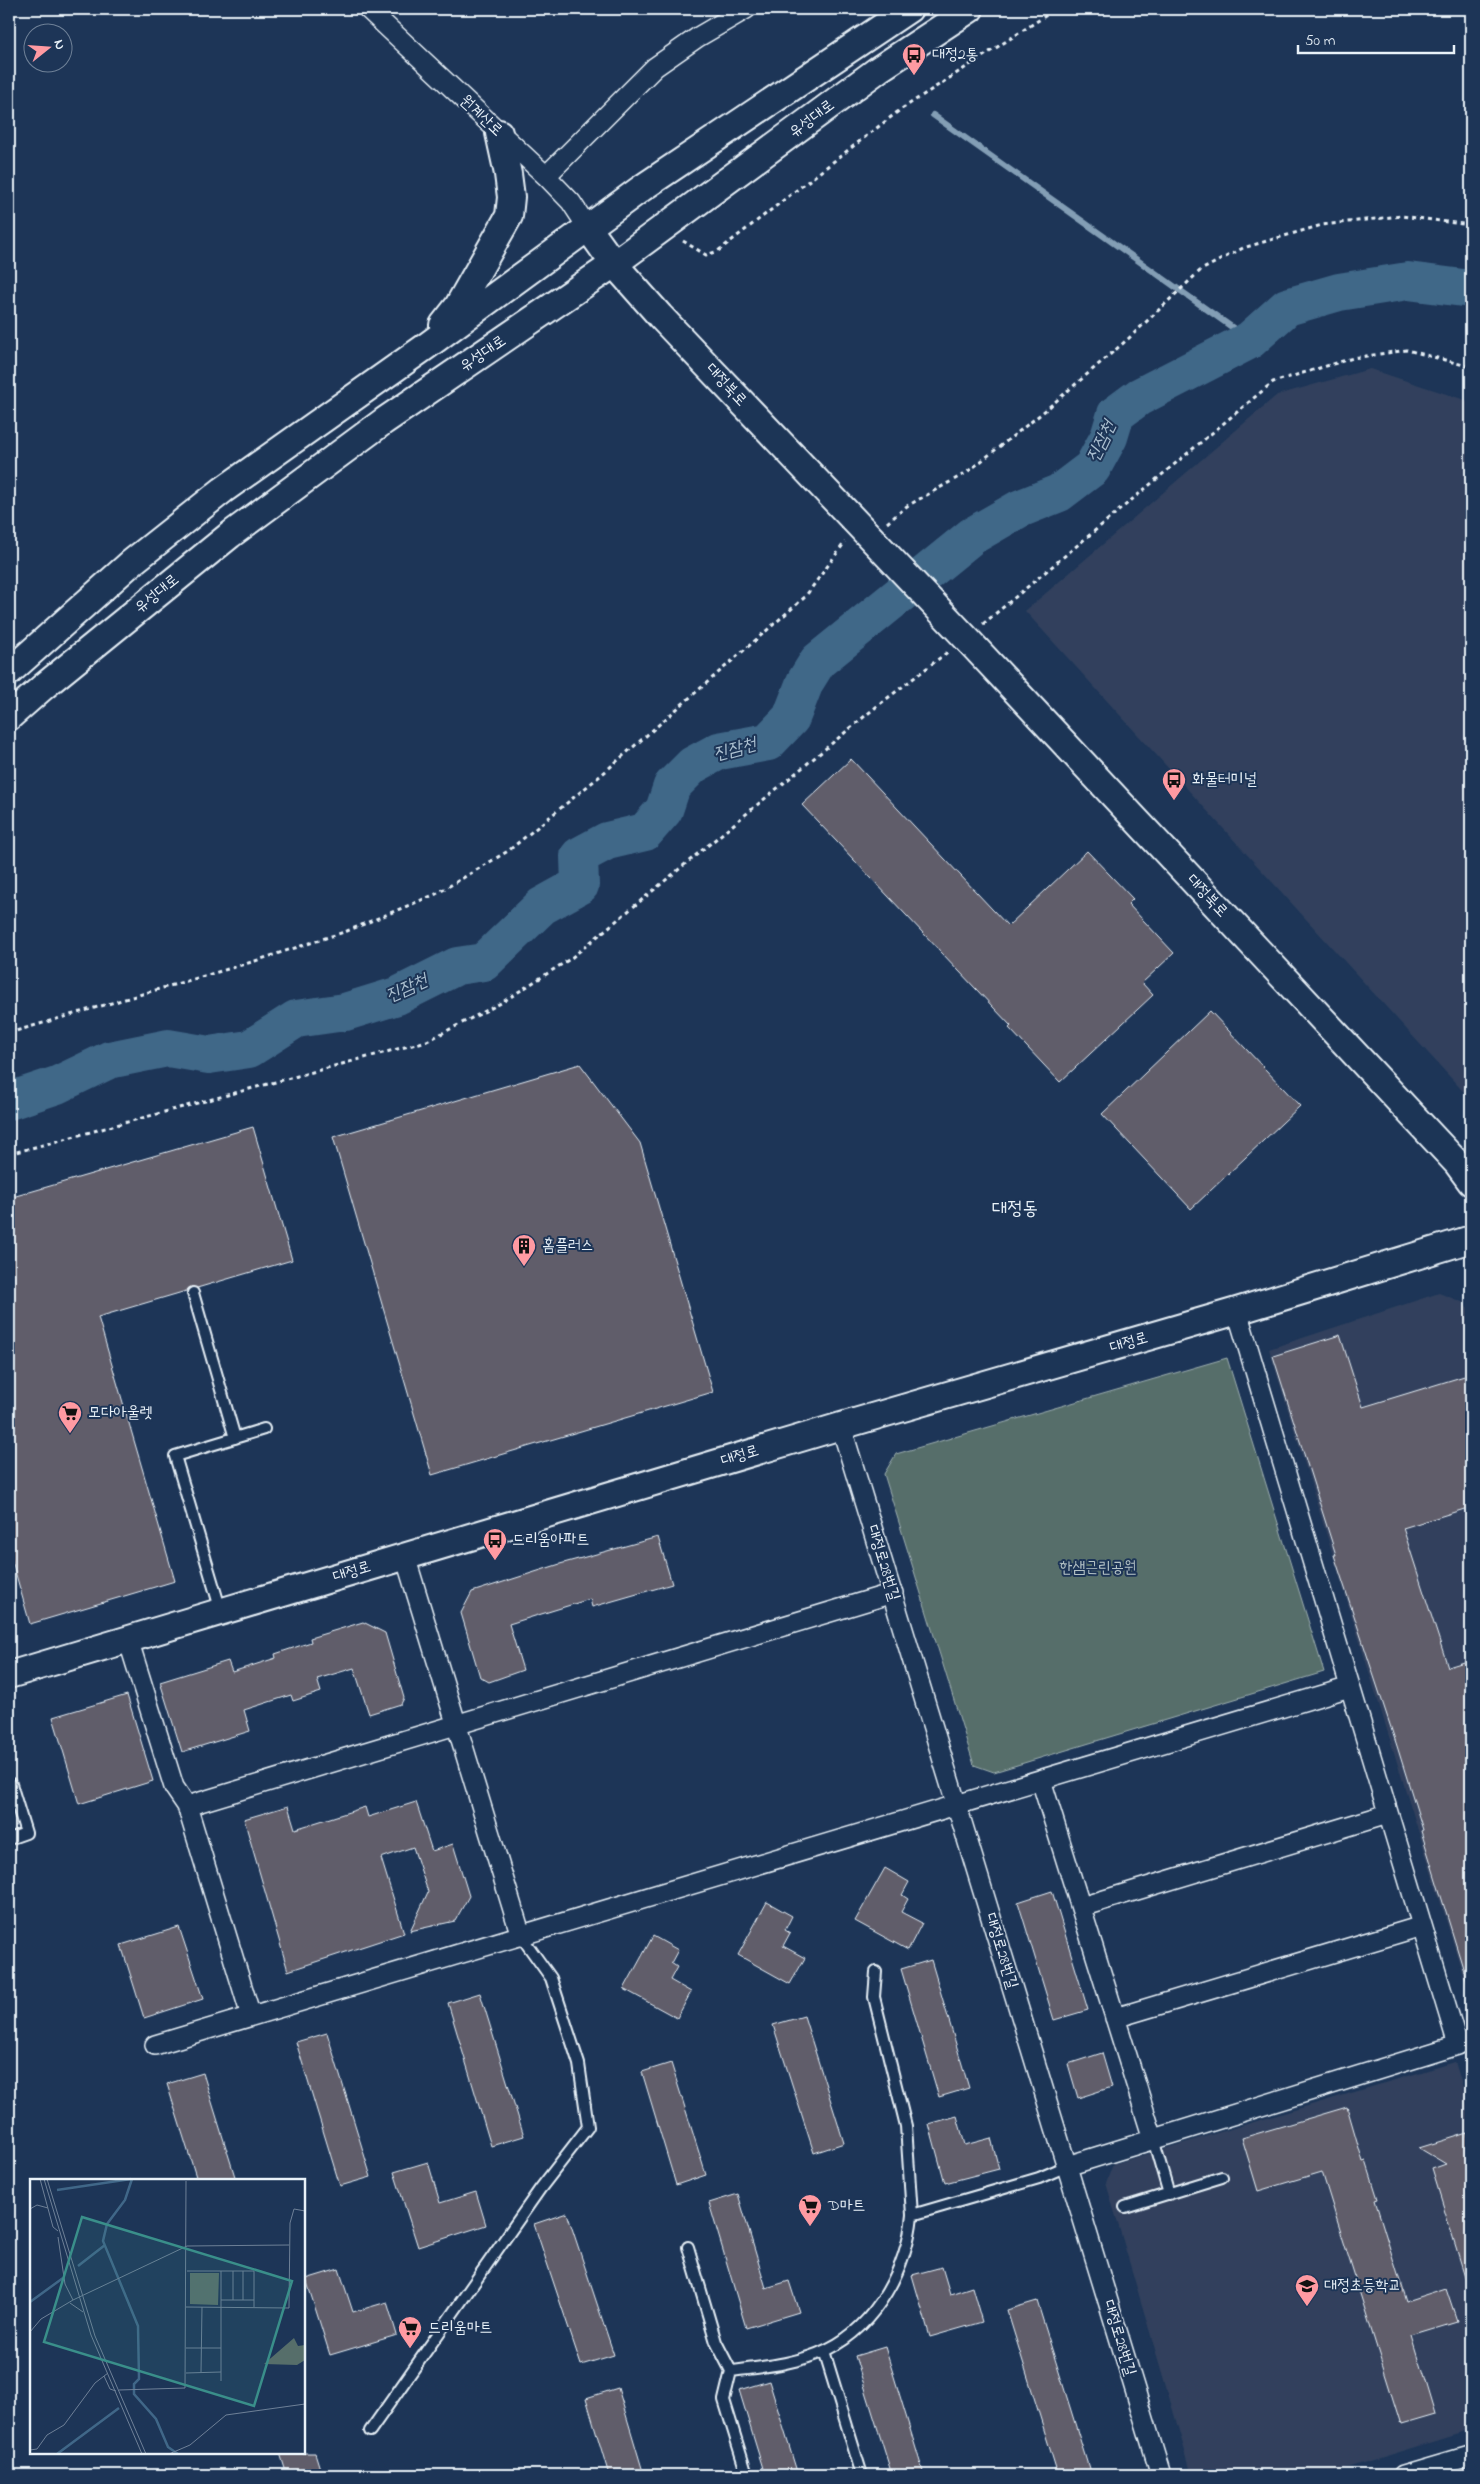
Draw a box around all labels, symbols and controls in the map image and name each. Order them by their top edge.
north arrow [22,22,72,72]
scale bar [1298,22,1454,54]
text: 50 m [1305,30,1336,52]
text: N [48,37,70,52]
bus stop icon: 대정2통 [901,42,927,76]
place label: 대정2통 [932,43,979,67]
street label: 원계산로 [454,90,508,142]
street label: 유성대로 [784,94,840,144]
street label: 유성대로 [455,330,511,378]
street label: 대정북로 [700,358,752,412]
water label: 진잠천 [1081,415,1124,467]
street label: 유성대로 [129,568,185,620]
water label: 진잠천 [711,731,761,768]
bus stop icon: 화물터미널 [1161,767,1187,801]
place label: 화물터미널 [1192,768,1257,792]
street label: 대정북로 [1181,869,1233,923]
water label: 진잠천 [382,968,434,1010]
district label: 대정동 [992,1196,1038,1223]
building icon: 홈플러스 [511,1233,537,1267]
place label: 홈플러스 [542,1234,594,1258]
street label: 대정로 [1107,1326,1151,1360]
supermarket icon: 모다아울렛 [57,1400,83,1434]
place label: 모다아울렛 [88,1401,152,1425]
street label: 대정로 [718,1439,762,1473]
street label: 대정로28번길 [860,1522,906,1604]
bus stop icon: 드리움아파트 [482,1527,508,1561]
place label: 드리움아파트 [512,1528,589,1552]
street label: 대정로 [330,1555,374,1589]
park label: 한샘근린공원 [1059,1556,1137,1580]
street label: 대정로28번길 [978,1910,1024,1992]
inset map [30,2179,305,2454]
supermarket icon: D마트 [797,2193,823,2227]
place label: D마트 [827,2194,866,2218]
school or university icon: 대정초등학교 [1294,2273,1320,2307]
place label: 대정초등학교 [1324,2274,1401,2298]
street label: 대정로28번길 [1096,2297,1142,2379]
supermarket icon: 드리움마트 [397,2315,423,2349]
place label: 드리움마트 [428,2316,492,2340]

